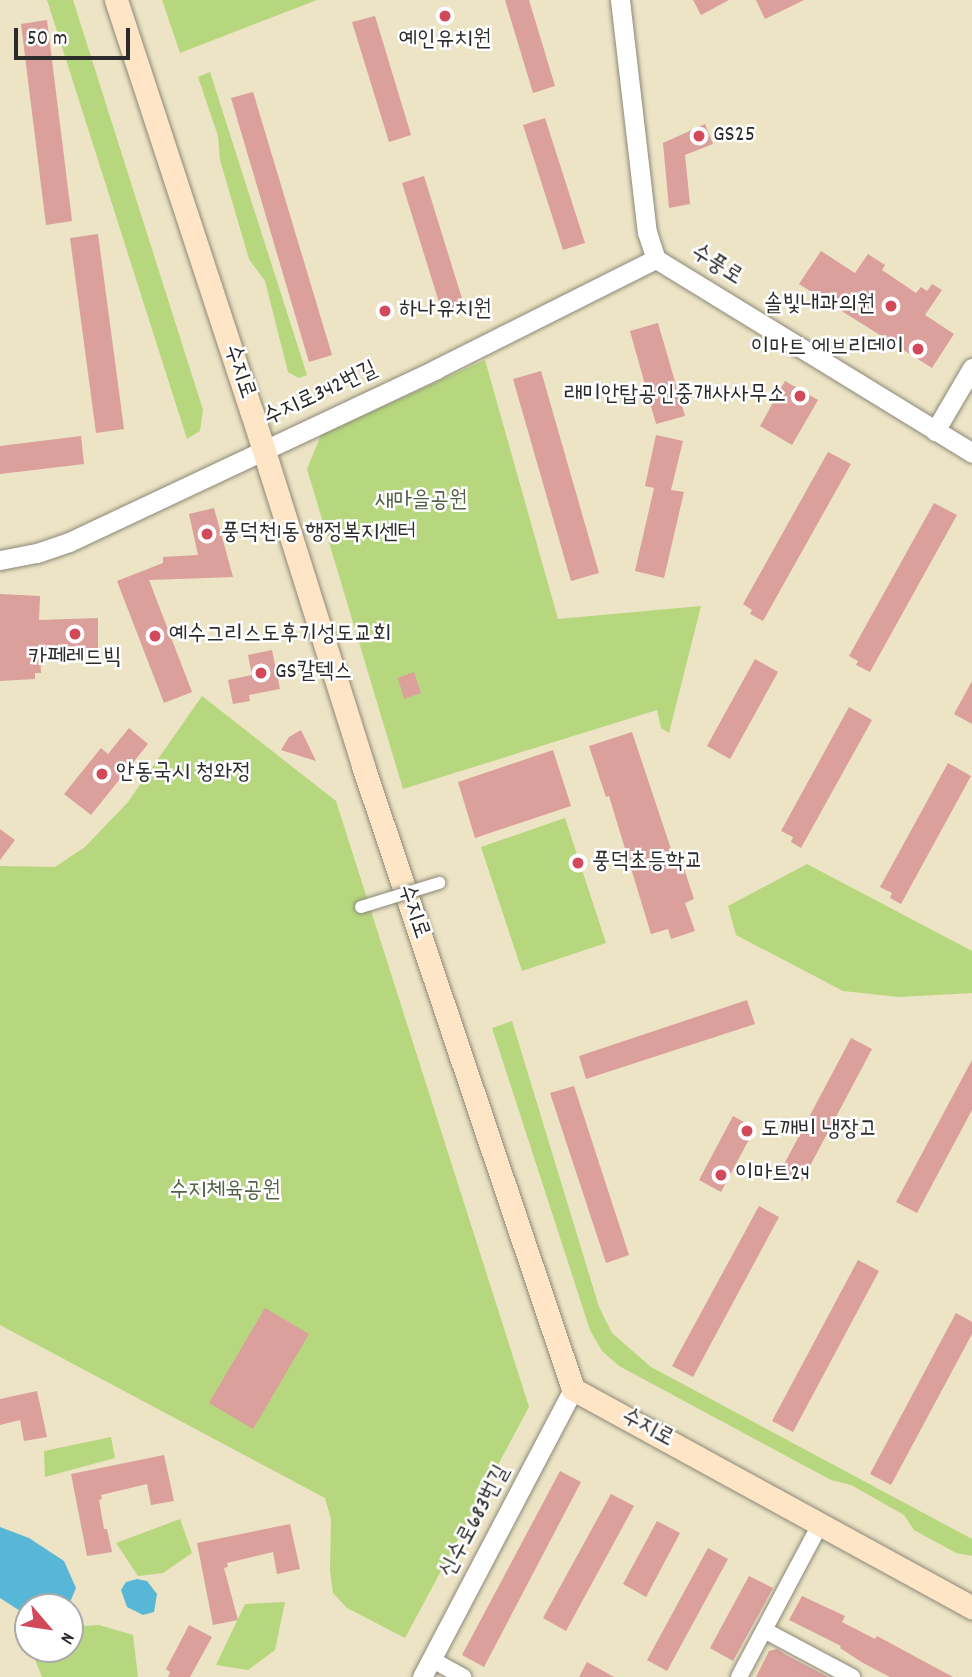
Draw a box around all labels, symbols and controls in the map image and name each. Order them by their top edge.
marker: 예인유치원 [437,8,453,24]
scale bar [18,14,133,58]
text: 50 m [27,25,67,55]
place label: 예인유치원 [399,27,491,55]
place label: GS25 [713,122,755,150]
marker: GS25 [691,128,707,144]
street label: 수풍로 [685,240,747,292]
place label: 솔빛내과의원 [764,292,875,320]
marker: 솔빛내과의원 [881,296,901,316]
place label: 하나유치원 [399,297,492,325]
marker: 하나유치원 [377,303,393,319]
place label: 이마트 에브리데이 [751,335,904,363]
street label: 수지로 [216,341,260,403]
marker: 이마트 에브리데이 [910,341,926,357]
street label: 수지로342번길 [260,357,382,433]
place label: 래미안탑공인중개사사무소 [564,382,786,410]
marker: 래미안탑공인중개사사무소 [792,388,808,404]
park label: 새마을공원 [375,488,467,516]
place label: 풍덕천1동 행정복지센터 [221,520,416,548]
marker: 풍덕천1동 행정복지센터 [199,526,215,542]
place label: 예수그리스도후기성도교회 [169,622,391,650]
marker: 카페레드빅 [67,626,83,642]
marker: 예수그리스도후기성도교회 [147,628,163,644]
place label: 카페레드빅 [29,645,121,673]
place label: GS칼텍스 [275,659,352,687]
marker: GS칼텍스 [253,665,269,681]
place label: 안동국시 청와정 [116,760,251,788]
marker: 안동국시 청와정 [94,766,110,782]
place label: 풍덕초등학교 [592,849,703,877]
marker: 풍덕초등학교 [570,855,586,871]
street label: 수지로 [390,881,434,943]
place label: 도깨비 냉장고 [761,1117,877,1145]
marker: 도깨비 냉장고 [739,1123,755,1139]
place label: 이마트24 [735,1161,810,1189]
marker: 이마트24 [713,1167,729,1183]
park label: 수지체육공원 [169,1178,281,1206]
street label: 수지로 [616,1404,678,1454]
street label: 신수로683번길 [435,1461,517,1583]
north arrow [14,1593,84,1663]
text: N [52,1627,80,1648]

